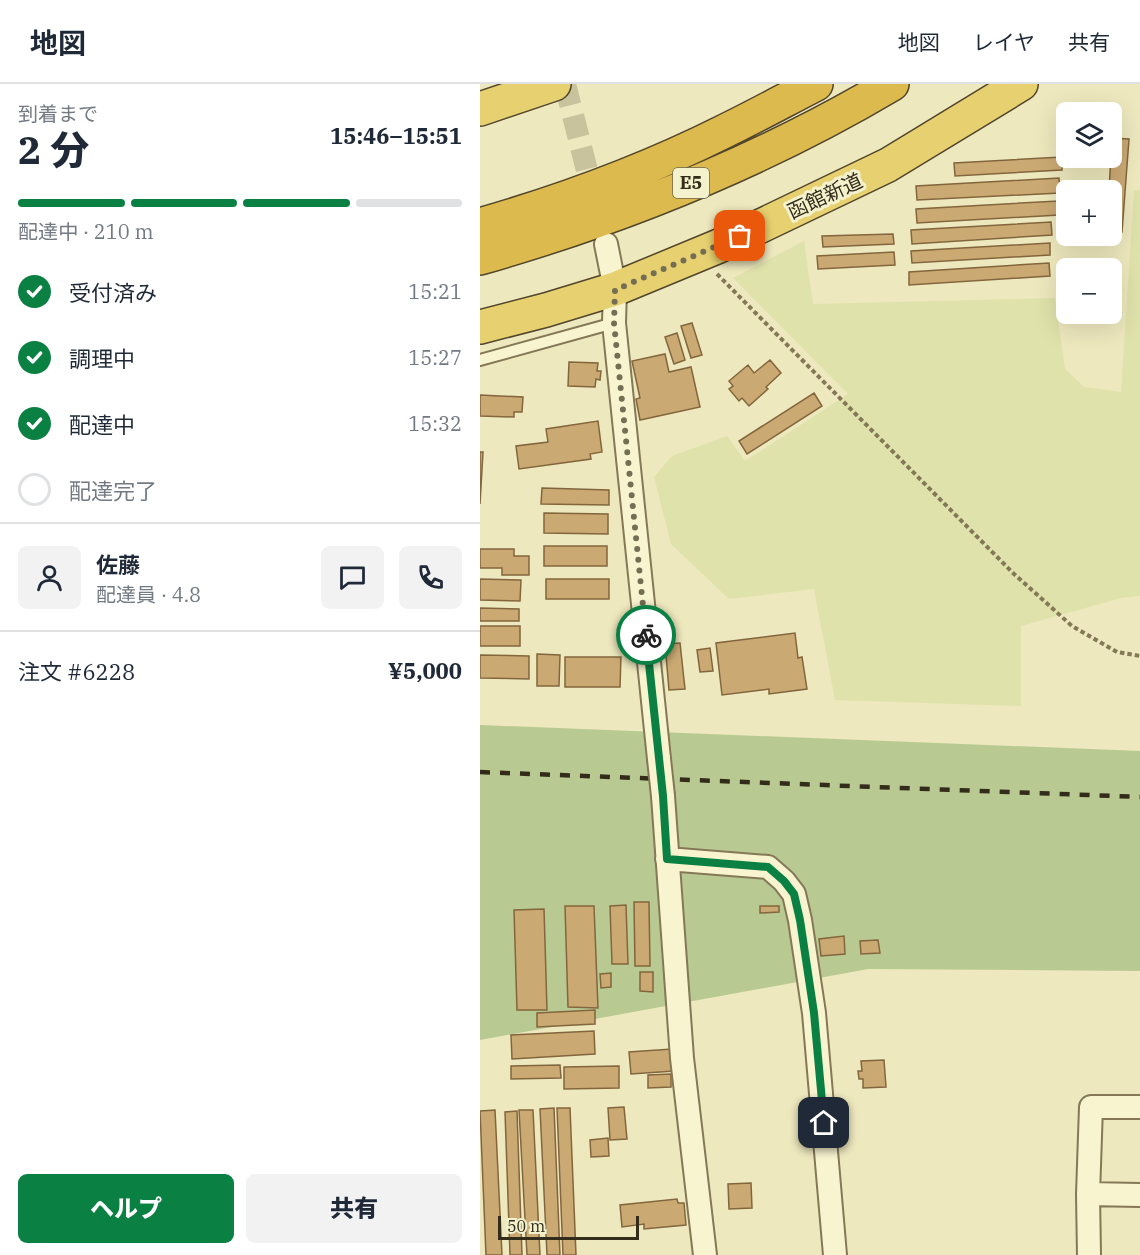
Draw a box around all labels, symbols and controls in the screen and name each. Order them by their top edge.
text: 地図 [30,24,86,61]
text: 地図 [898,28,940,56]
text: レイヤ [973,28,1035,56]
text: 共有 [1068,28,1110,56]
text: 到着まで [18,100,98,127]
map controls [1056,102,1122,324]
button: layers [1056,102,1122,168]
text: 15:46–15:51 [330,121,462,150]
text: 2 分 [18,124,89,175]
street label: 函館新道 [783,166,867,225]
road number: E5 [673,168,709,198]
button: + [1056,180,1122,246]
pin [714,210,765,261]
text: 配達中 · 210 m [18,218,153,245]
icon: bag [723,219,756,252]
button: − [1056,258,1122,324]
icon: check [18,275,51,308]
text: 受付済み [69,278,157,307]
text: 15:21 [408,278,462,305]
icon: check [18,341,51,374]
text: 調理中 [69,344,135,373]
text: 15:27 [408,344,462,371]
icon: check [18,407,51,440]
text: 配達中 [69,410,135,439]
text: 15:32 [408,410,462,437]
text: 配達完了 [69,476,157,505]
button: person [18,546,81,609]
button: chat [321,546,384,609]
button: phone [399,546,462,609]
text: 佐藤 [96,550,140,579]
text: 配達員 · 4.8 [96,581,201,608]
courier [616,605,676,665]
icon: bike [630,619,663,652]
text: ¥5,000 [388,656,462,685]
text: 注文 #6228 [18,657,135,686]
pin [798,1097,849,1148]
icon: home [807,1106,840,1139]
button: ヘルプ [18,1174,234,1243]
button: 共有 [246,1174,462,1243]
scale bar [498,1213,639,1240]
text: 50 m [507,1216,545,1236]

